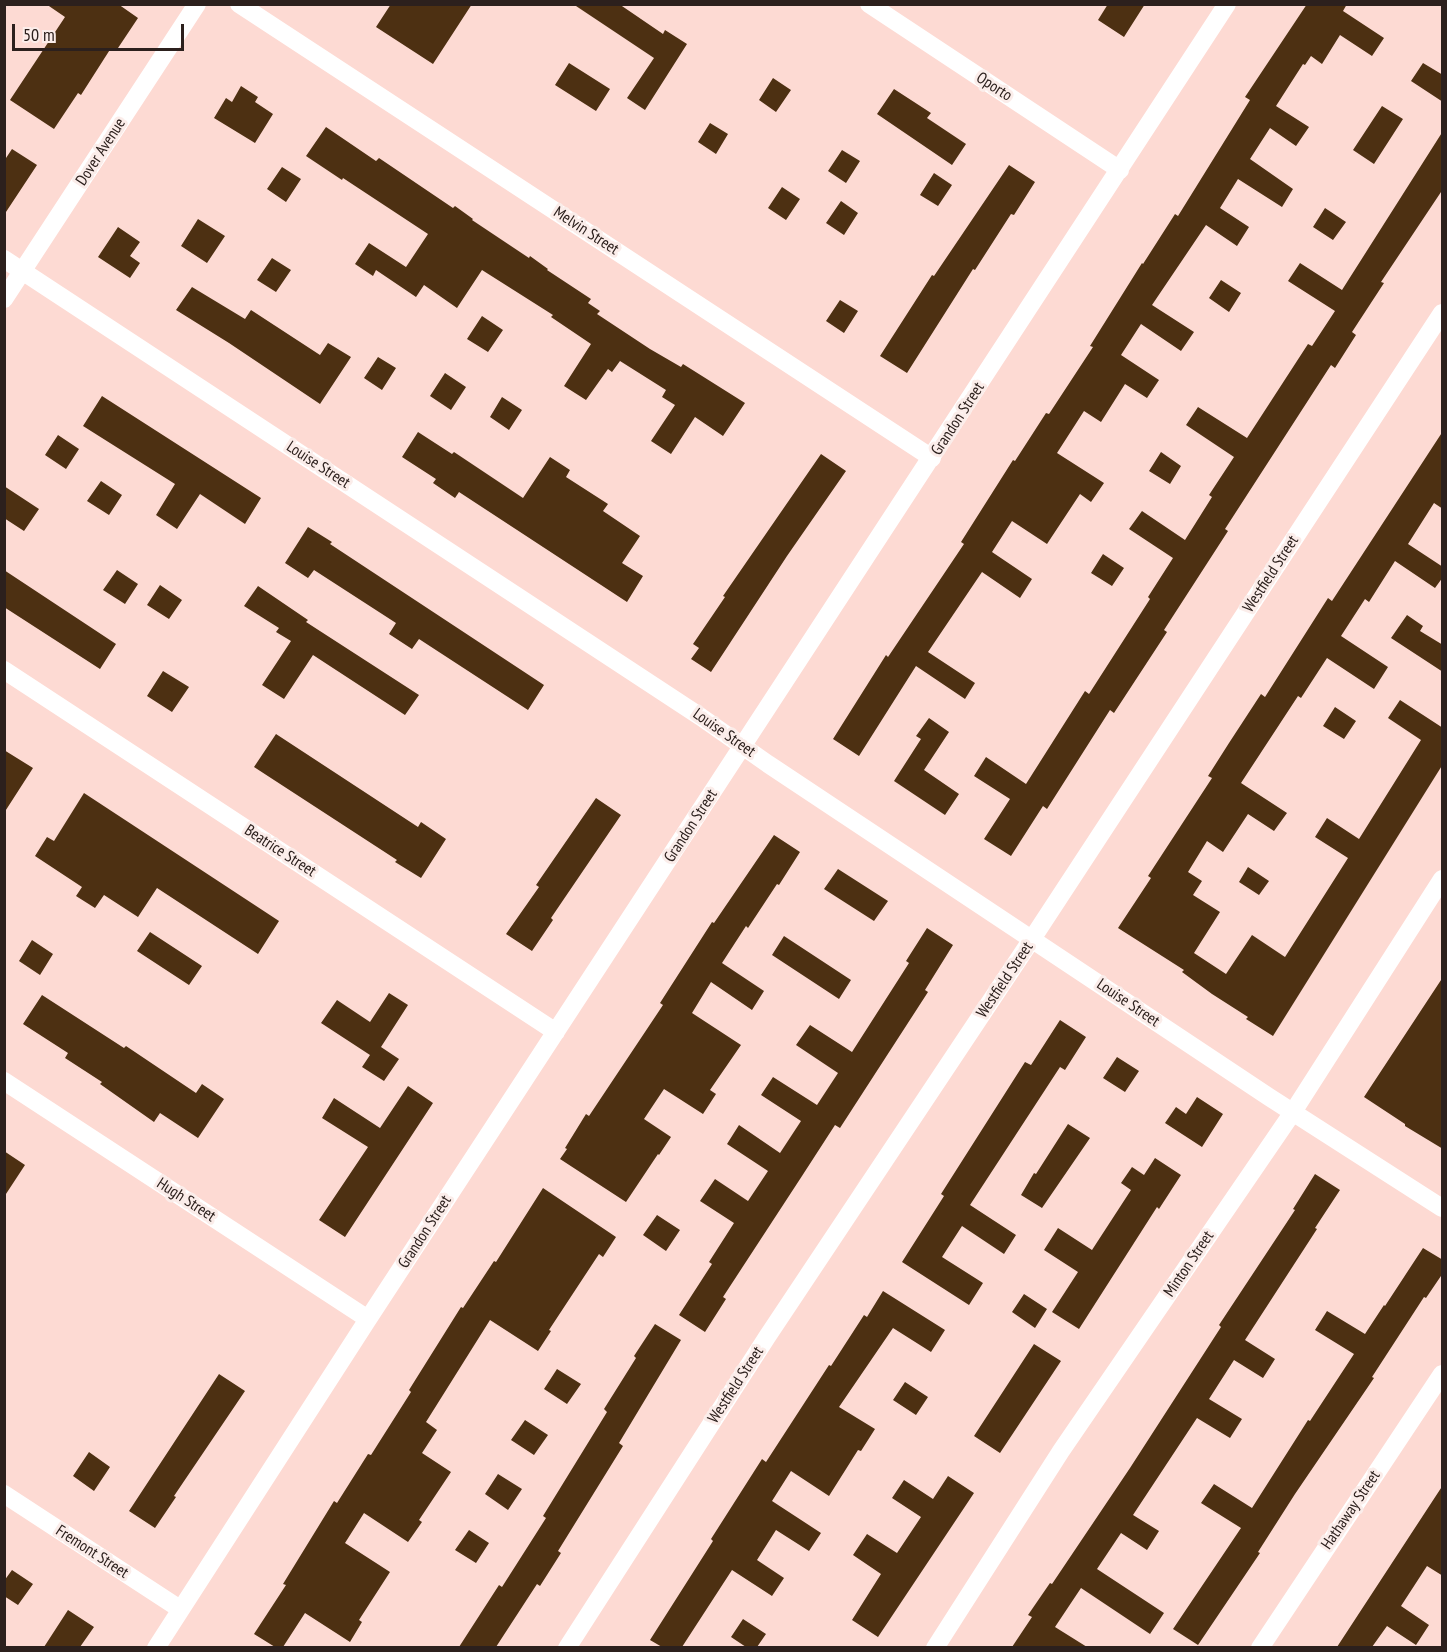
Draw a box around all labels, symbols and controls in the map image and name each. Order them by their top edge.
scale bar [15,12,188,50]
text: 50 m [23,23,55,46]
street label: Oporto [973,68,1015,106]
street label: Dover Avenue [72,115,130,189]
street label: Melvin Street [550,203,622,259]
street label: Grandon Street [927,379,989,459]
street label: Louise Street [283,437,353,493]
street label: Westfield Street [1239,532,1303,616]
street label: Louise Street [689,705,759,761]
street label: Grandon Street [660,786,722,866]
street label: Beatrice Street [241,821,319,881]
street label: Westfield Street [973,938,1037,1022]
street label: Louise Street [1093,975,1163,1031]
street label: Hugh Street [153,1174,219,1226]
street label: Grandon Street [394,1192,456,1272]
street label: Minton Street [1160,1227,1218,1301]
street label: Westfield Street [704,1343,768,1427]
street label: Hathaway Street [1318,1467,1384,1553]
street label: Fremont Street [52,1521,132,1583]

